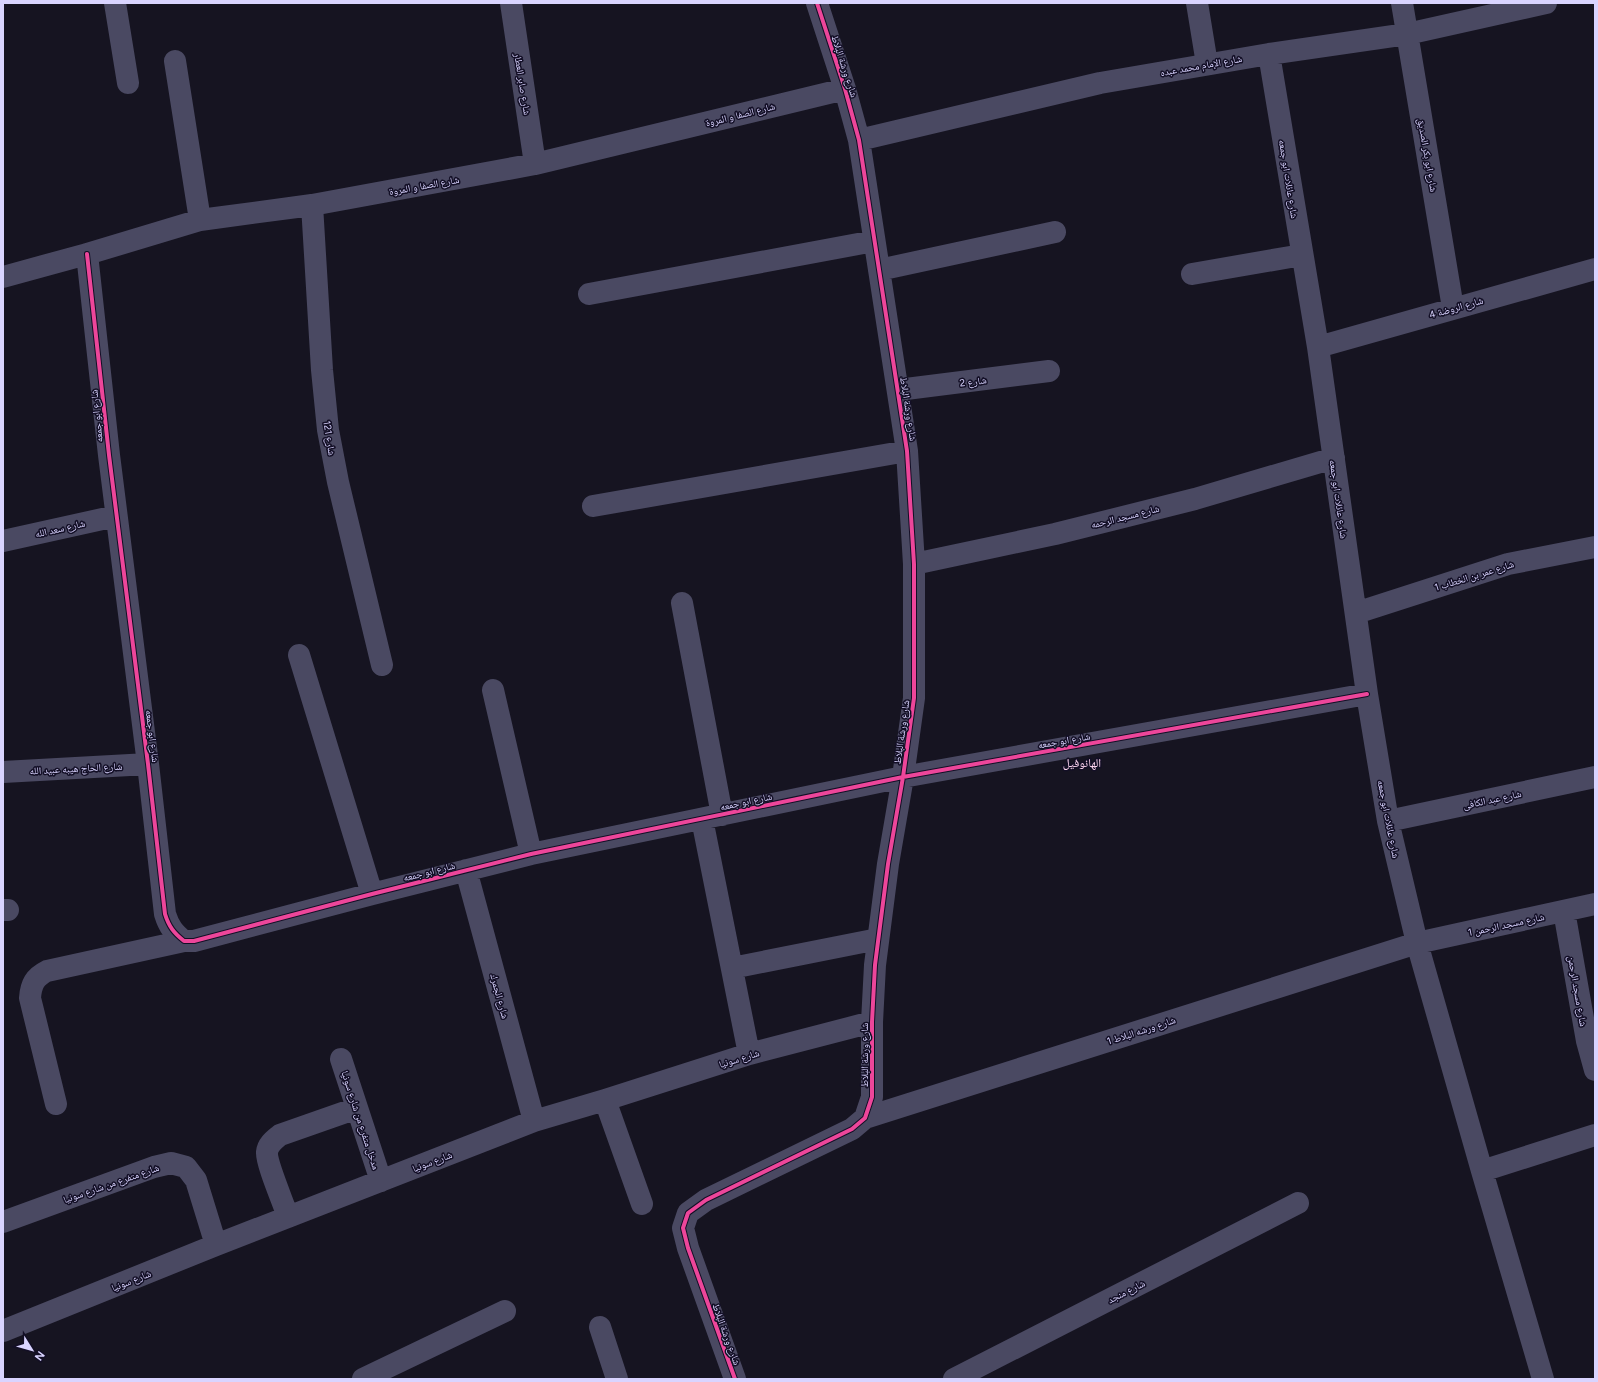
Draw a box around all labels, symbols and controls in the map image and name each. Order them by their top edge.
street label: شارع ورشة البلاط [828,33,861,99]
street label: شارع صابر العطار [511,51,534,116]
street label: شارع الإمام محمد عبده [1159,52,1244,80]
street label: شارع الصفا و المروة [704,99,777,129]
street label: شارع ابو بكر الصديق [1415,117,1440,193]
street label: شارع عائلات ابو جمعه [1276,139,1301,220]
street label: شارع الصفا و المروة [388,173,461,198]
street label: شارع الروضة 4 [1428,293,1485,321]
street label: شارع 2 [959,373,988,390]
street label: شارع ورشة البلاط [897,376,920,443]
street label: شارع ابو جمعه [87,389,106,443]
street label: شارع 121 [320,420,339,457]
street label: شارع عائلات ابو جمعه [1327,459,1351,540]
street label: شارع مسجد الرحمه [1090,502,1161,531]
street label: شارع سعد الله [34,516,87,541]
street label: شارع عمر بن الخطاب 1 [1433,557,1516,594]
street label: شارع ورشة البلاط [891,699,912,765]
street label: شارع ابو جمعه [143,709,162,764]
street label: شارع ابو جمعه [1037,729,1092,751]
district label: الهانوفيل [1063,756,1101,770]
street label: شارع الحاج هيبه عبيد الله [29,760,123,777]
street label: شارع عائلات ابو جمعه [1375,779,1403,860]
street label: شارع عبد الكافى [1462,787,1523,812]
street label: شارع ابو جمعه [719,790,774,813]
street label: شارع ابو جمعه [402,859,457,884]
street label: شارع مسجد الرحمن 1 [1467,910,1546,939]
street label: شارع مسجد الرحمن [1565,955,1590,1028]
street label: شارع الجمرك [487,972,512,1021]
street label: شارع ورشه البلاط 1 [1105,1013,1178,1048]
street label: شارع ورشة البلاط [858,1022,871,1087]
street label: شارع سونيا [717,1046,761,1071]
street label: مدخل متفرع من شارع سونيا [338,1069,383,1172]
street label: شارع سونيا [410,1148,454,1175]
street label: شارع متفرع من شارع سونيا [62,1161,161,1206]
street label: شارع سونيا [109,1266,153,1294]
street label: شارع منجد [1105,1276,1148,1306]
street label: شارع ورشة البلاط [709,1301,744,1367]
north arrow [12,1330,52,1370]
text: N [32,1348,47,1363]

